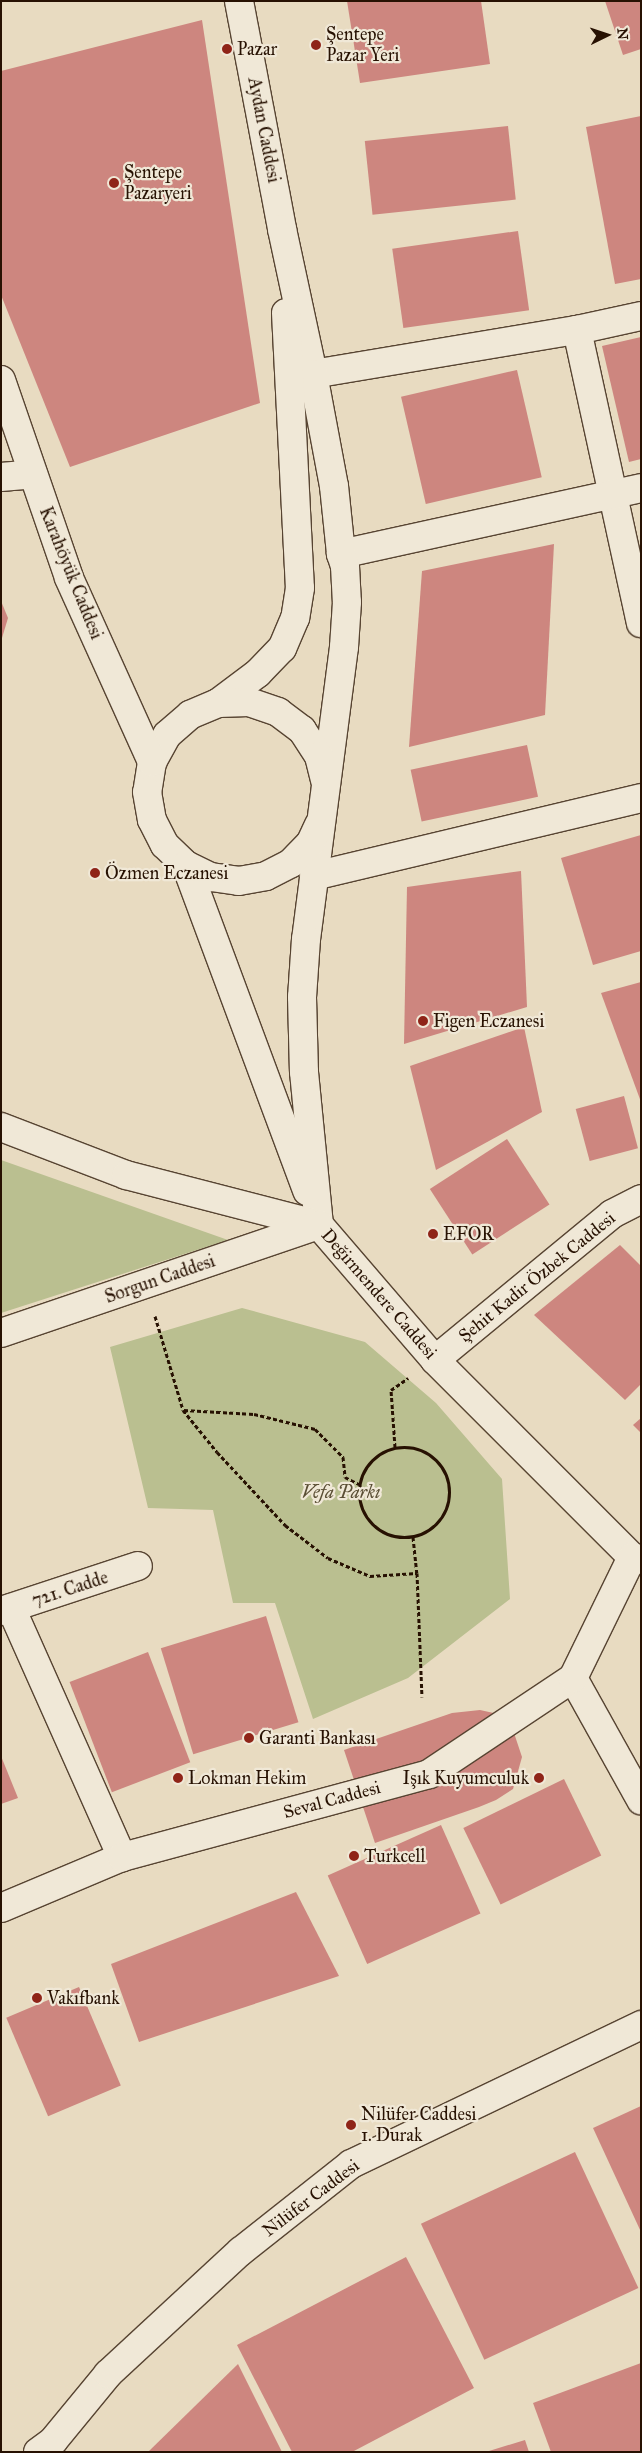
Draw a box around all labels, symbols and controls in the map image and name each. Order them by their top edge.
north arrow [582,10,632,60]
place label: Şentepe Pazar Yeri [326,24,400,66]
text: N [614,27,631,40]
place label: Pazar [237,38,277,60]
marker: Şentepe Pazar Yeri [310,39,322,51]
marker: Pazar [221,43,233,55]
street label: Aydan Caddesi [243,75,285,185]
place label: Şentepe Pazaryeri [124,162,192,204]
marker: Şentepe Pazaryeri [108,177,120,189]
street label: Karahöyük Caddesi [35,504,107,642]
place label: Özmen Eczanesi [105,862,228,884]
marker: Özmen Eczanesi [89,867,101,879]
place label: Figen Eczanesi [433,1010,544,1032]
marker: Figen Eczanesi [417,1015,429,1027]
street label: Şehit Kadir Özbek Caddesi [454,1207,620,1347]
place label: EFOR [443,1223,494,1245]
street label: Değirmendere Caddesi [317,1224,441,1364]
marker: EFOR [427,1228,439,1240]
street label: Sorgun Caddesi [102,1250,218,1308]
park label: Vefa Parkı [302,1481,380,1503]
street label: 721. Cadde [29,1567,111,1611]
place label: Garanti Bankası [259,1727,376,1749]
marker: Garanti Bankası [243,1732,255,1744]
place label: Lokman Hekim [188,1767,306,1789]
place label: Işık Kuyumculuk [403,1767,529,1789]
marker: Lokman Hekim [172,1772,184,1784]
marker: Işık Kuyumculuk [533,1772,545,1784]
street label: Seval Caddesi [281,1777,383,1823]
place label: Turkcell [364,1845,425,1867]
marker: Turkcell [348,1850,360,1862]
place label: Vakıfbank [47,1987,119,2009]
marker: Vakıfbank [31,1992,43,2004]
place label: Nilüfer Caddesi 1. Durak [361,2104,476,2146]
marker: Nilüfer Caddesi 1. Durak [345,2119,357,2131]
street label: Nilüfer Caddesi [258,2155,364,2241]

